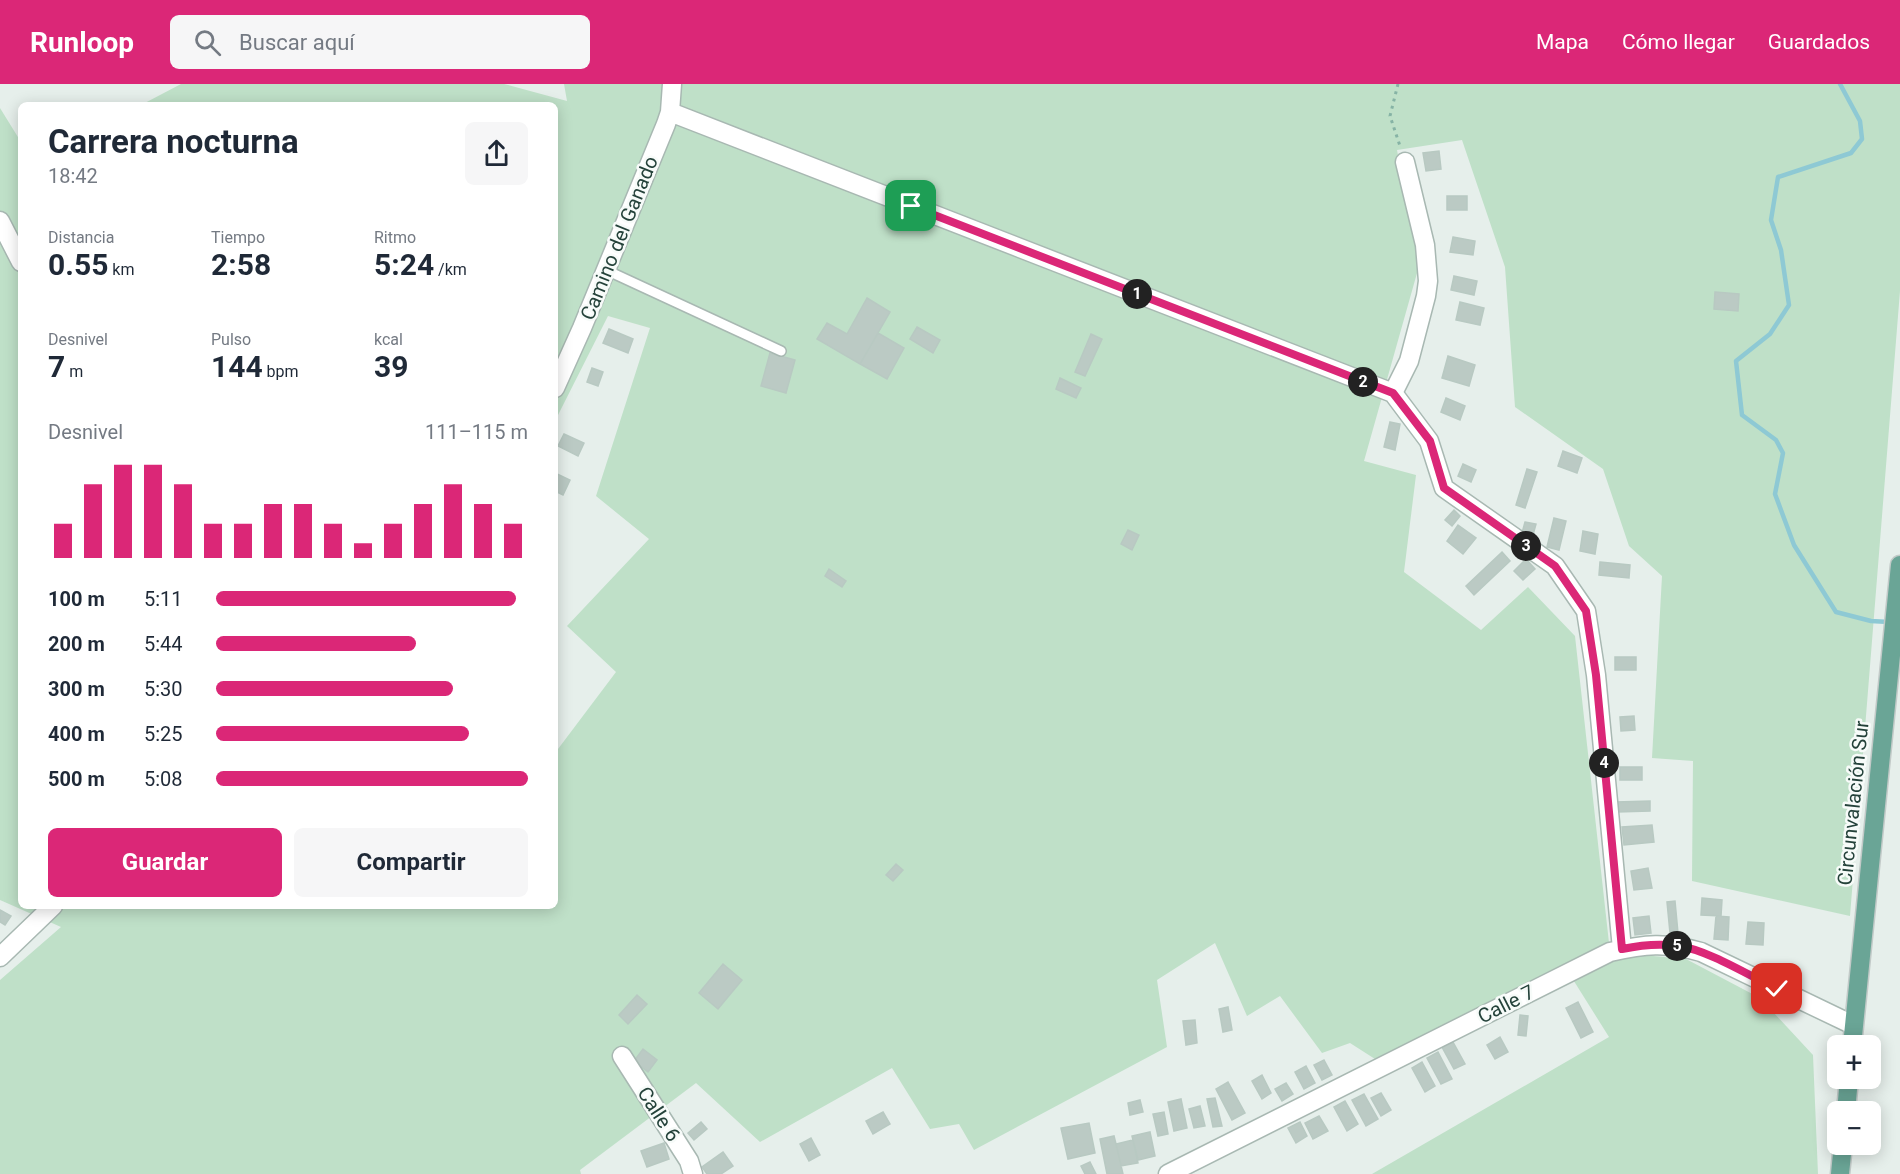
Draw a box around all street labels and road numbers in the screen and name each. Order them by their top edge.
street label: Camino del Ganado [575,153,663,323]
street label: Circunvalación Sur [1832,719,1874,887]
street label: Calle 7 [1474,980,1538,1028]
street label: Calle 6 [632,1082,686,1146]

